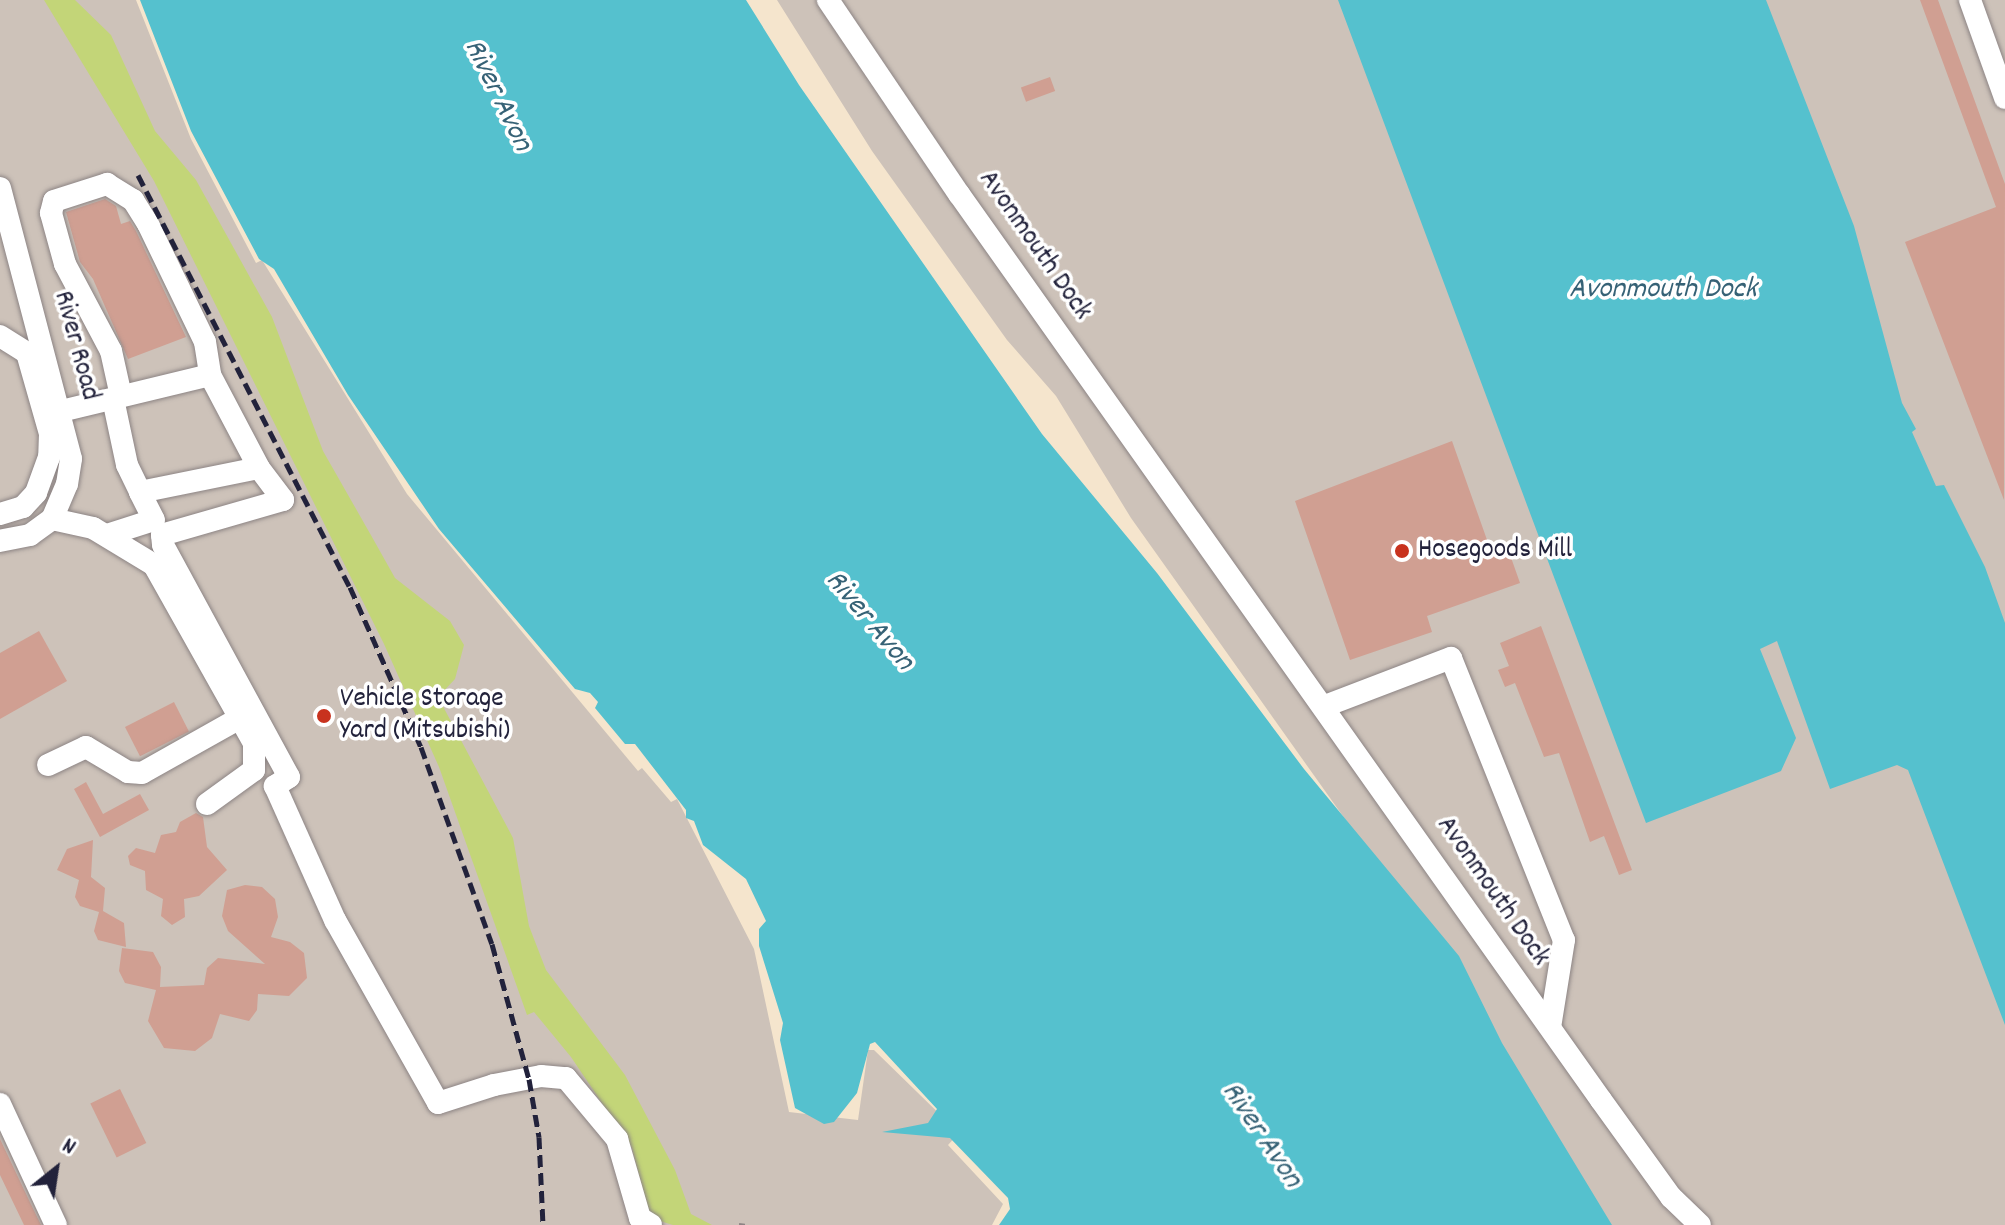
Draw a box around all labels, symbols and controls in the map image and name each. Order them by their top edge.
water label: River Avon [454,34,538,158]
street label: Avonmouth Dock [970,165,1098,327]
water label: Avonmouth Dock [1569,273,1757,309]
street label: River Road [44,288,106,404]
place label: Hosegoods Mill [1418,534,1572,568]
marker: Hosegoods Mill [1393,542,1411,560]
water label: River Avon [816,565,920,679]
place label: Vehicle Storage Yard (Mitsubishi) [340,683,510,749]
marker: Vehicle Storage Yard (Mitsubishi) [315,707,333,725]
street label: Avonmouth Dock [1428,811,1556,973]
water label: River Avon [1212,1076,1308,1196]
north arrow [16,1129,96,1209]
text: N [56,1132,81,1164]

